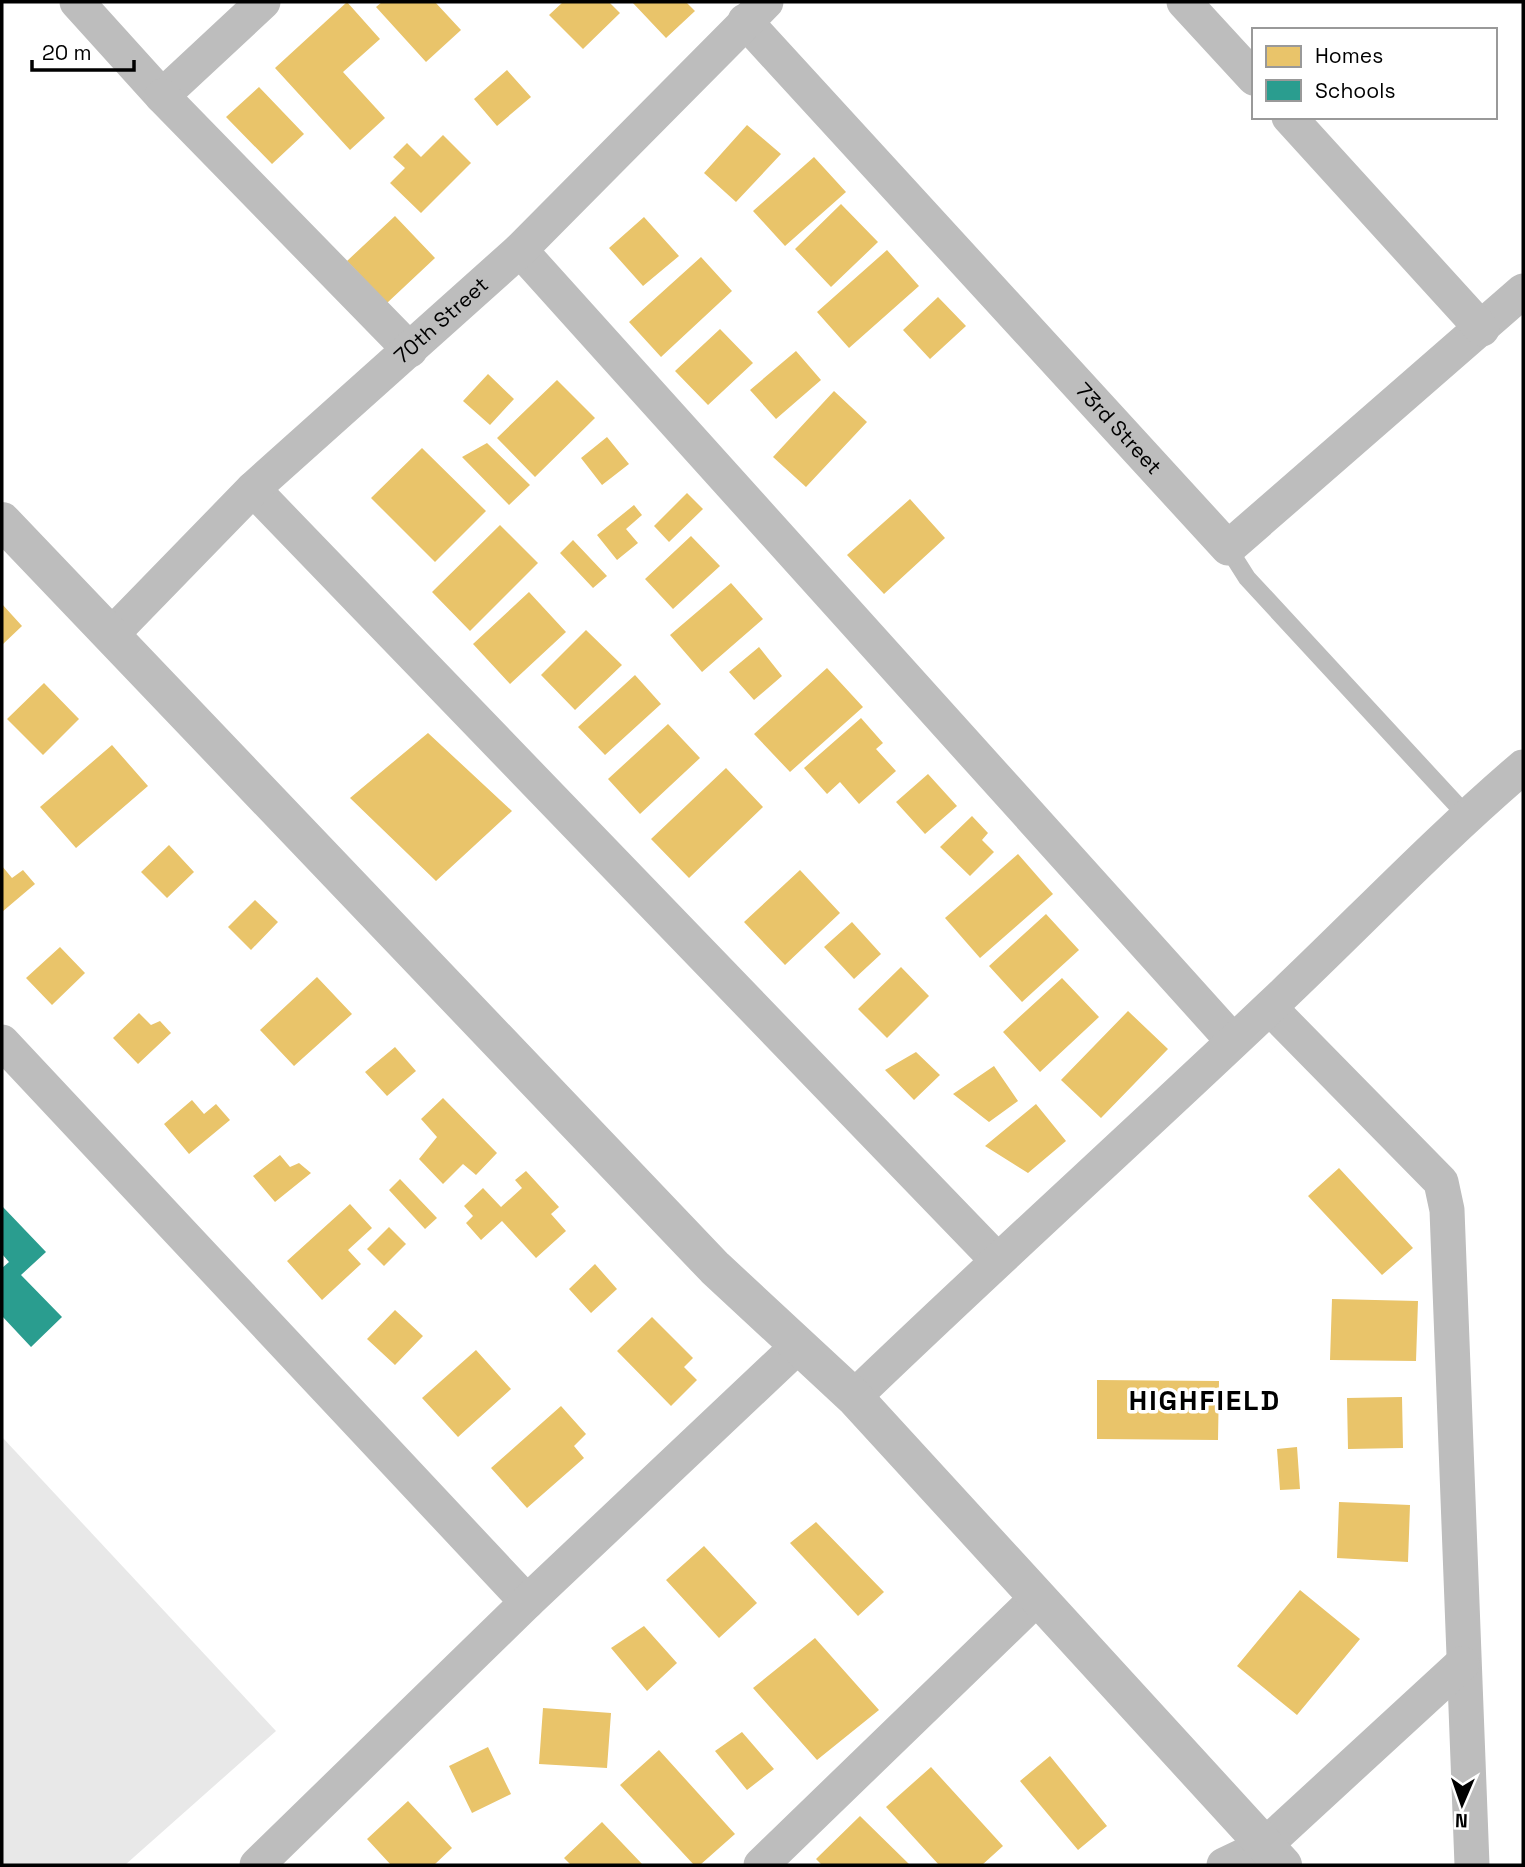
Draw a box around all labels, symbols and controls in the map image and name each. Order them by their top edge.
scale bar [32,28,133,72]
legend [1252,28,1497,119]
text: 20 m [42,39,92,66]
text: Homes [1315,42,1383,69]
text: Schools [1315,77,1395,104]
street label: 70th Street [388,271,494,369]
street label: 73rd Street [1070,377,1168,480]
district label: HIGHFIELD [1129,1382,1281,1418]
north arrow [1427,1769,1497,1839]
text: N [1455,1808,1468,1833]

